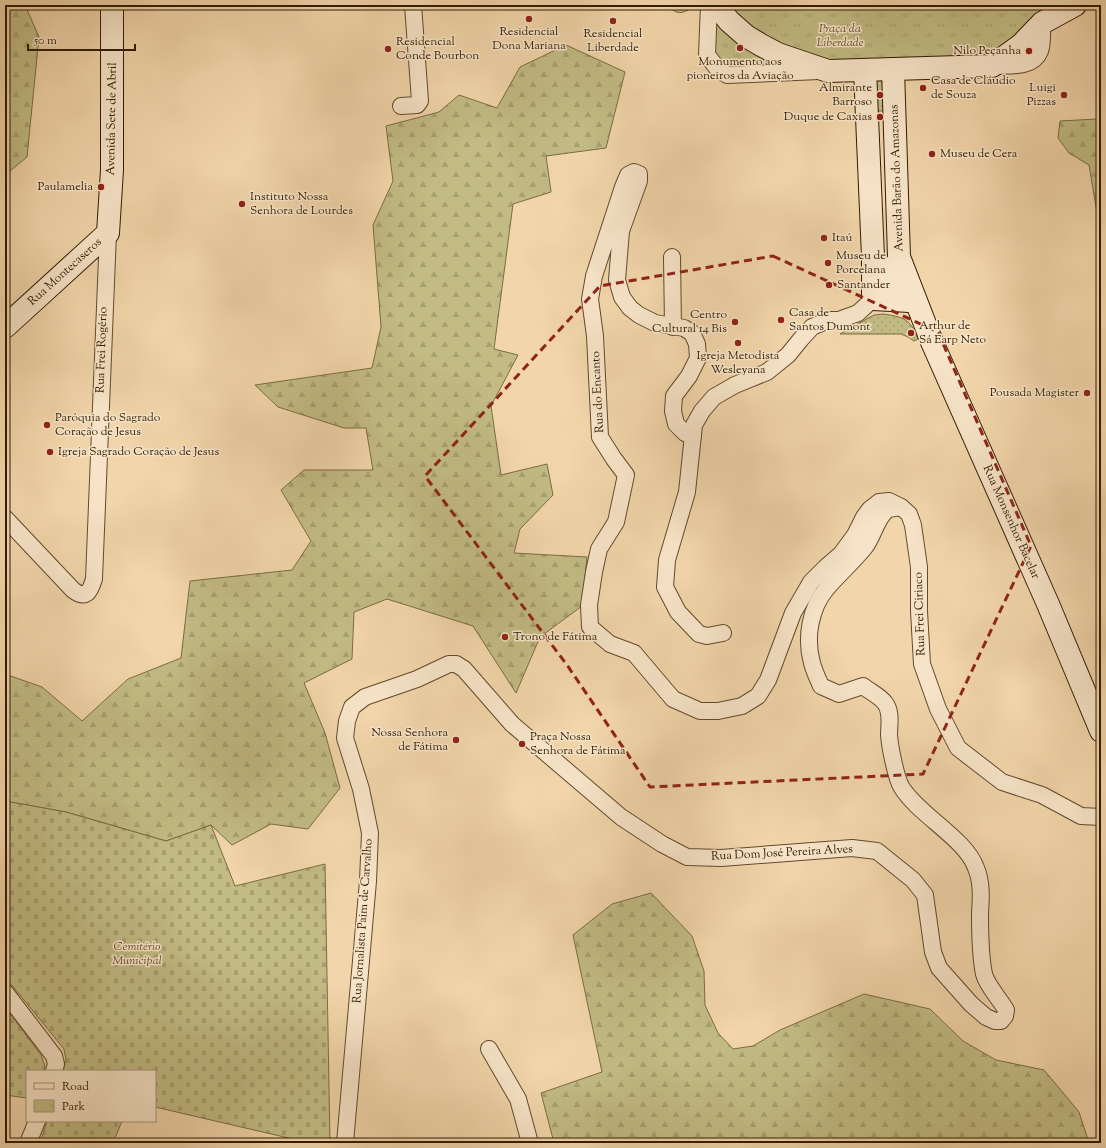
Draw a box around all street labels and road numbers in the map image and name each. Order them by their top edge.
street label: Avenida Sete de Abril [102,62,122,176]
street label: Avenida Barão do Amazonas [885,104,909,252]
street label: Rua Montecaseros [24,234,106,310]
street label: Rua Frei Rogério [91,306,113,394]
street label: Rua do Encanto [587,350,609,433]
street label: Rua Monsenhor Bacelar [978,462,1044,582]
street label: Rua Frei Ciriaco [910,571,930,656]
street label: Rua Jornalista Paim de Carvalho [348,838,378,1004]
street label: Rua Dom José Pereira Alves [711,840,854,866]

